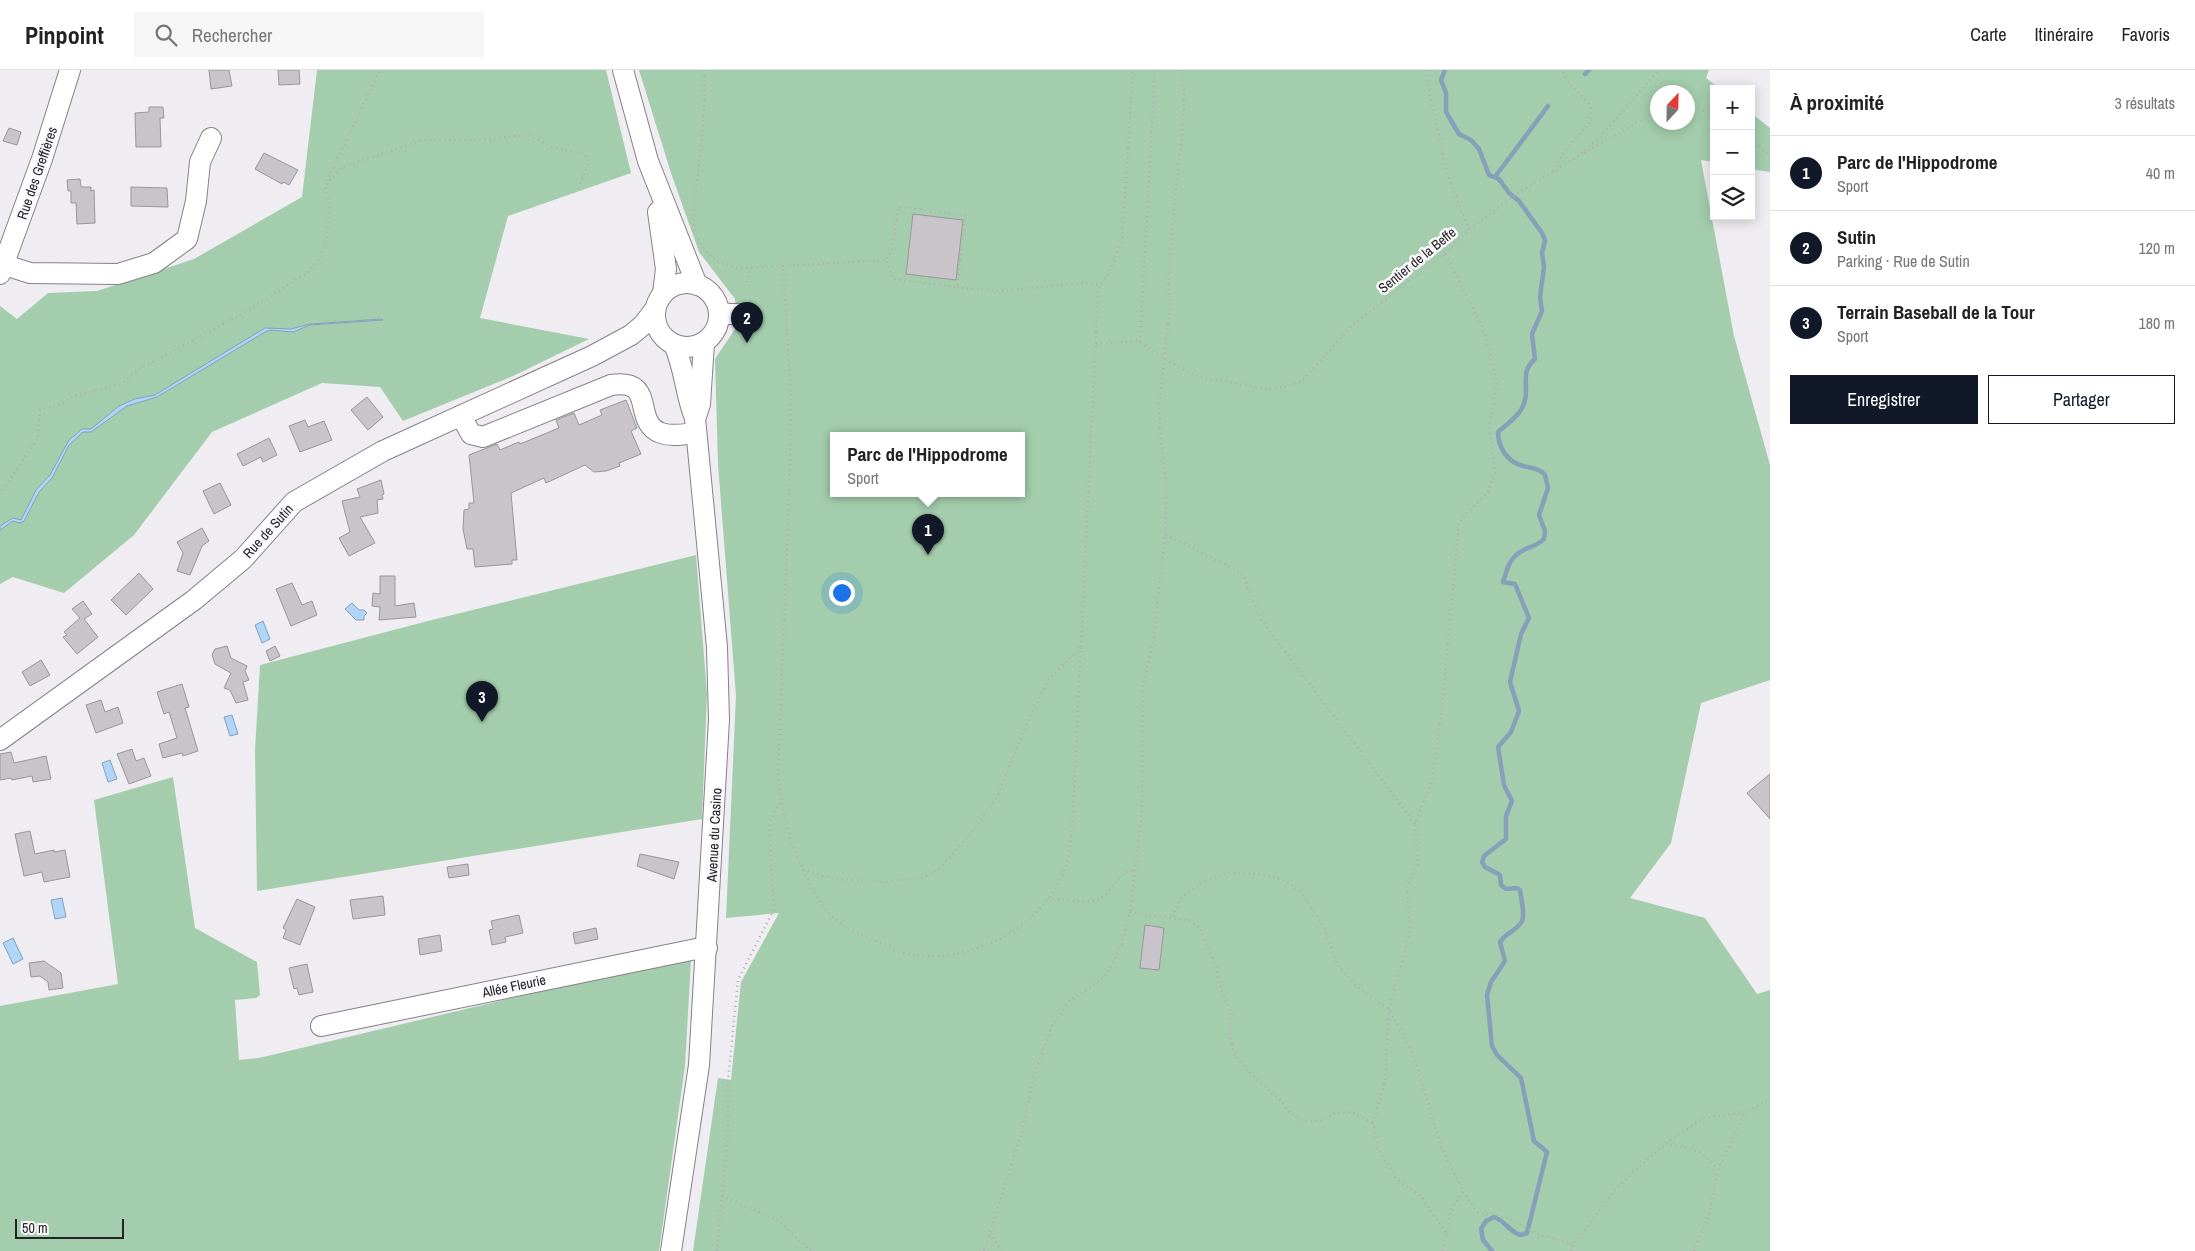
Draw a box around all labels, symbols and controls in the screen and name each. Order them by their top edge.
search box [134,12,484,57]
text: Pinpoint [25,19,104,51]
icon: search [152,21,180,49]
text: Rechercher [192,22,272,48]
text: Carte [1970,22,2006,47]
text: Itinéraire [2034,22,2094,47]
text: Favoris [2122,22,2170,47]
north arrow [1650,85,1695,130]
map controls [1710,85,1755,220]
button: + [1710,85,1755,130]
text: À proximité [1790,88,1884,117]
text: 3 résultats [2114,92,2175,114]
street label: Rue des Greffières [13,124,61,222]
button: − [1710,130,1755,175]
text: Parc de l'Hippodrome [1837,149,1997,175]
text: 1 [1802,162,1810,184]
text: 40 m [2146,162,2175,184]
button: layers [1710,175,1755,220]
text: Sport [1837,175,1868,197]
street label: Sentier de la Beffe [1374,223,1460,297]
text: Sutin [1837,224,1876,250]
text: 2 [1802,237,1810,259]
text: 120 m [2139,237,2175,259]
text: Parking · Rue de Sutin [1837,250,1970,272]
text: Terrain Baseball de la Tour [1837,299,2035,325]
pin: 2 [731,302,763,343]
text: 3 [1802,312,1810,334]
text: 180 m [2139,312,2175,334]
text: Sport [1837,325,1868,347]
button: Enregistrer [1790,375,1978,424]
button: Partager [1988,375,2175,424]
popup [830,432,1025,497]
text: Parc de l'Hippodrome [847,441,1008,467]
text: Sport [847,467,879,489]
street label: Rue de Sutin [239,500,297,562]
pin: 1 [912,514,944,555]
your location [829,580,855,606]
pin: 3 [466,681,498,722]
street label: Avenue du Casino [702,787,725,884]
street label: Allée Fleurie [480,970,547,1002]
scale bar [15,1216,124,1239]
text: 50 m [22,1219,48,1237]

